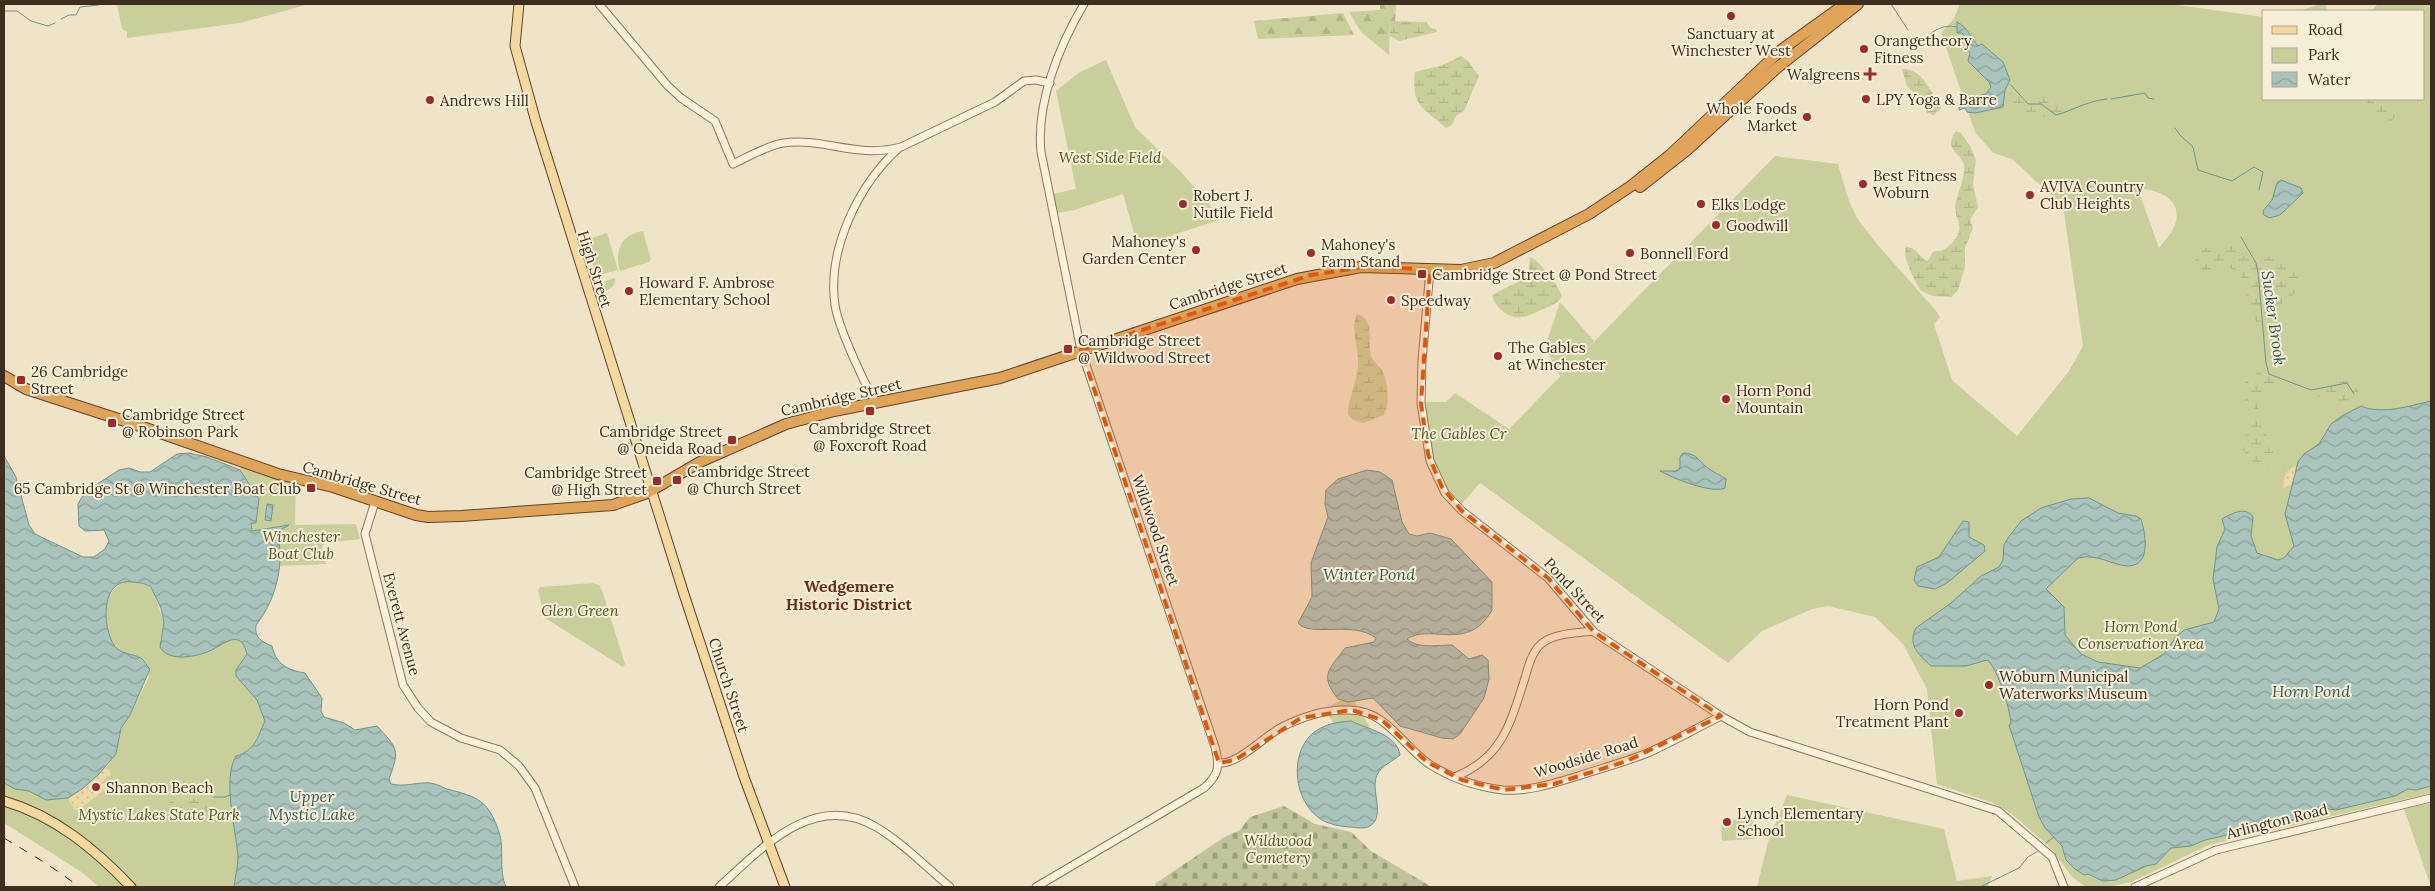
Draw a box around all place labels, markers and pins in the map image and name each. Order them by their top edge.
marker: Sanctuary at Winchester West [1725,10,1737,22]
place label: Sanctuary at Winchester West [1671,24,1791,60]
place label: Orangetheory Fitness [1874,31,1972,67]
marker: Orangetheory Fitness [1858,43,1870,55]
place label: Walgreens [1787,65,1860,84]
marker: Walgreens [1864,68,1876,80]
place label: LPY Yoga & Barre [1876,90,1997,109]
place label: Andrews Hill [439,91,529,110]
marker: LPY Yoga & Barre [1860,93,1872,105]
marker: Andrews Hill [424,94,436,106]
place label: Whole Foods Market [1706,99,1797,135]
marker: Whole Foods Market [1801,111,1813,123]
place label: Best Fitness Woburn [1873,166,1957,202]
place label: AVIVA Country Club Heights [2039,177,2144,213]
marker: Best Fitness Woburn [1857,178,1869,190]
place label: Robert J. Nutile Field [1193,186,1273,222]
marker: AVIVA Country Club Heights [2024,189,2036,201]
place label: Elks Lodge [1711,195,1786,214]
marker: Robert J. Nutile Field [1177,198,1189,210]
marker: Elks Lodge [1695,198,1707,210]
place label: Goodwill [1726,216,1788,235]
marker: Goodwill [1710,219,1722,231]
place label: Mahoney's Garden Center [1082,232,1186,268]
place label: Mahoney's Farm Stand [1321,235,1400,271]
marker: Mahoney's Garden Center [1190,244,1202,256]
place label: Bonnell Ford [1640,244,1729,263]
marker: Mahoney's Farm Stand [1305,247,1317,259]
marker: Bonnell Ford [1624,247,1636,259]
place label: Cambridge Street @ Pond Street [1432,265,1657,284]
marker: Cambridge Street @ Pond Street [1416,268,1428,280]
place label: Howard F. Ambrose Elementary School [639,273,775,309]
marker: Howard F. Ambrose Elementary School [623,285,635,297]
place label: Speedway [1401,291,1471,310]
marker: Speedway [1385,294,1397,306]
place label: Cambridge Street @ Wildwood Street [1078,331,1211,367]
place label: The Gables at Winchester [1508,338,1606,374]
marker: Cambridge Street @ Wildwood Street [1062,343,1074,355]
marker: The Gables at Winchester [1492,350,1504,362]
place label: 26 Cambridge Street [31,362,128,398]
marker: 26 Cambridge Street [15,374,27,386]
place label: Horn Pond Mountain [1736,381,1812,417]
marker: Horn Pond Mountain [1720,393,1732,405]
place label: Cambridge Street @ Robinson Park [122,405,245,441]
marker: Cambridge Street @ Foxcroft Road [864,405,876,417]
marker: Cambridge Street @ Robinson Park [106,417,118,429]
place label: Cambridge Street @ Foxcroft Road [809,419,932,455]
place label: Cambridge Street @ Oneida Road [599,422,722,458]
marker: Cambridge Street @ Oneida Road [726,434,738,446]
place label: Cambridge Street @ Church Street [687,462,810,498]
place label: Cambridge Street @ High Street [524,463,647,499]
marker: Cambridge Street @ Church Street [671,474,683,486]
marker: Cambridge Street @ High Street [651,475,663,487]
place label: 65 Cambridge St @ Winchester Boat Club [14,479,301,498]
marker: 65 Cambridge St @ Winchester Boat Club [305,482,317,494]
place label: Woburn Municipal Waterworks Museum [1999,667,2148,703]
marker: Woburn Municipal Waterworks Museum [1983,679,1995,691]
place label: Horn Pond Treatment Plant [1836,695,1949,731]
marker: Horn Pond Treatment Plant [1953,707,1965,719]
place label: Shannon Beach [106,778,213,797]
marker: Shannon Beach [90,781,102,793]
place label: Lynch Elementary School [1737,804,1864,840]
marker: Lynch Elementary School [1721,816,1733,828]

